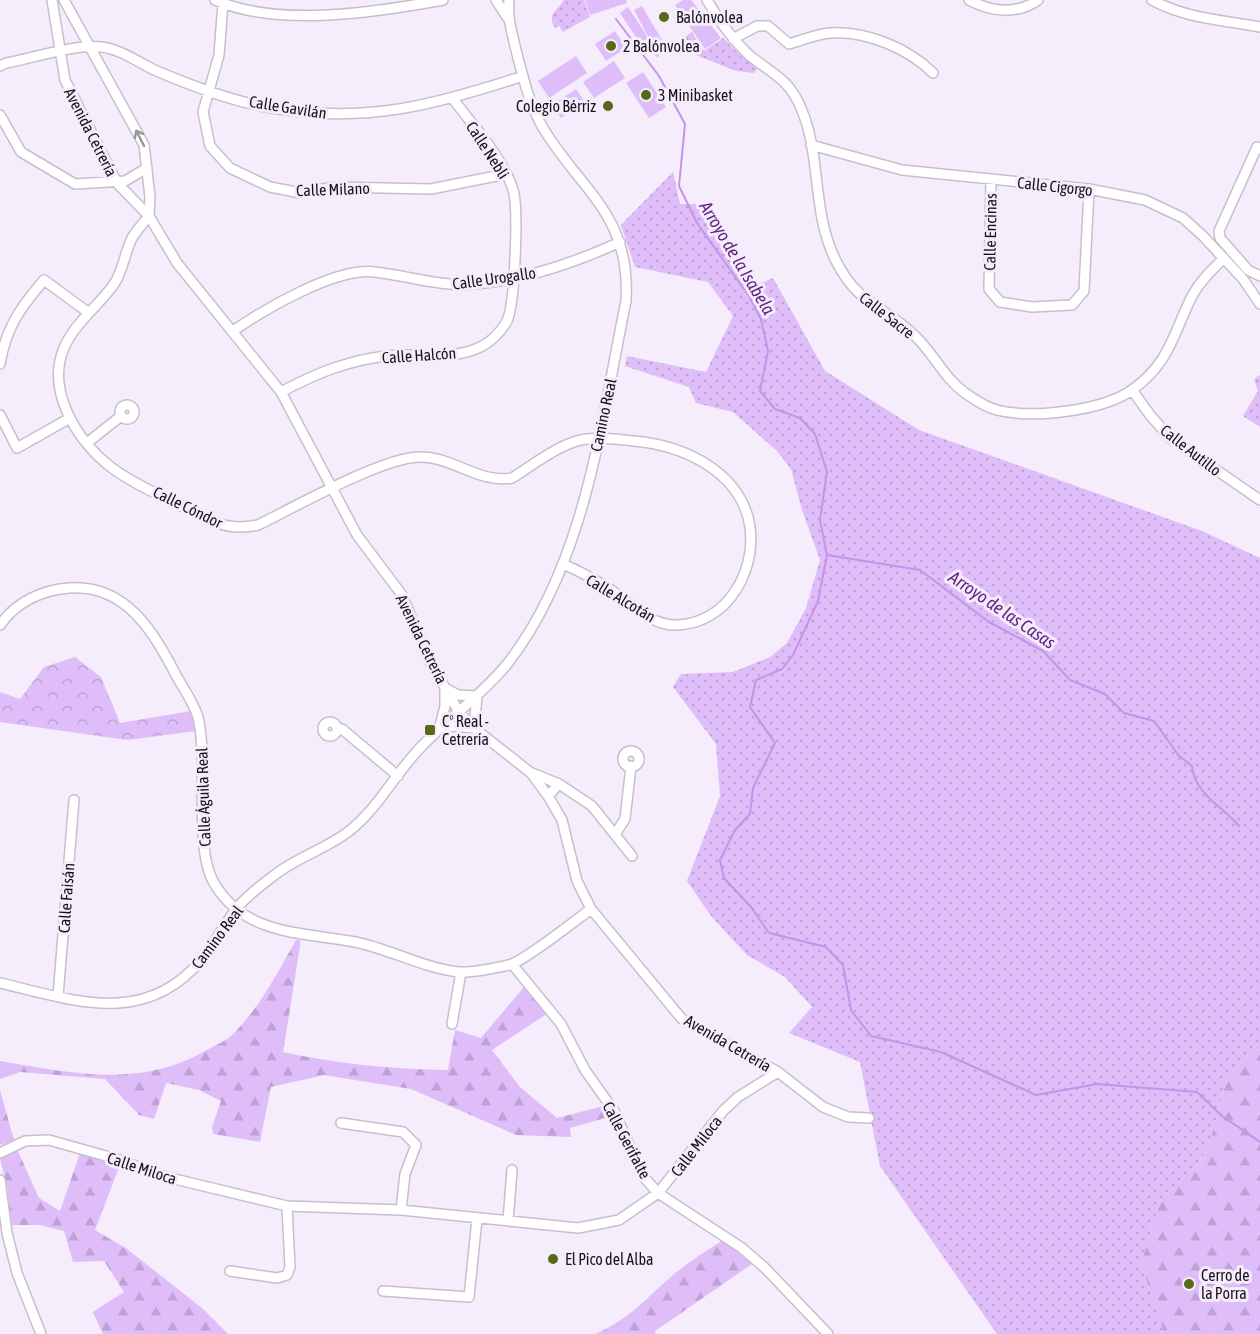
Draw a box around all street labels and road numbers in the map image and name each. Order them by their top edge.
street label: Avenida Cetrería [61,85,121,179]
street label: Calle Gavilán [248,92,328,122]
street label: Calle Nebli [463,118,513,182]
street label: Calle Cigorgo [1016,173,1094,200]
street label: Calle Milano [296,179,370,199]
street label: Calle Encinas [980,193,1000,271]
street label: Calle Urogallo [451,263,537,294]
street label: Calle Sacre [856,288,918,342]
street label: Calle Halcón [381,343,457,367]
street label: Camino Real [586,376,620,453]
street label: Calle Autillo [1157,421,1225,479]
street label: Calle Cóndor [150,483,226,532]
street label: Calle Alcotán [583,570,659,626]
street label: Avenida Cetrería [393,591,451,687]
street label: Calle Águila Real [192,746,215,847]
street label: Calle Faisán [55,862,77,934]
street label: Camino Real [187,901,247,972]
street label: Avenida Cetrería [681,1011,775,1075]
street label: Calle Gerifalte [599,1099,655,1181]
street label: Calle Miloca [667,1112,725,1180]
street label: Calle Miloca [105,1148,179,1188]

